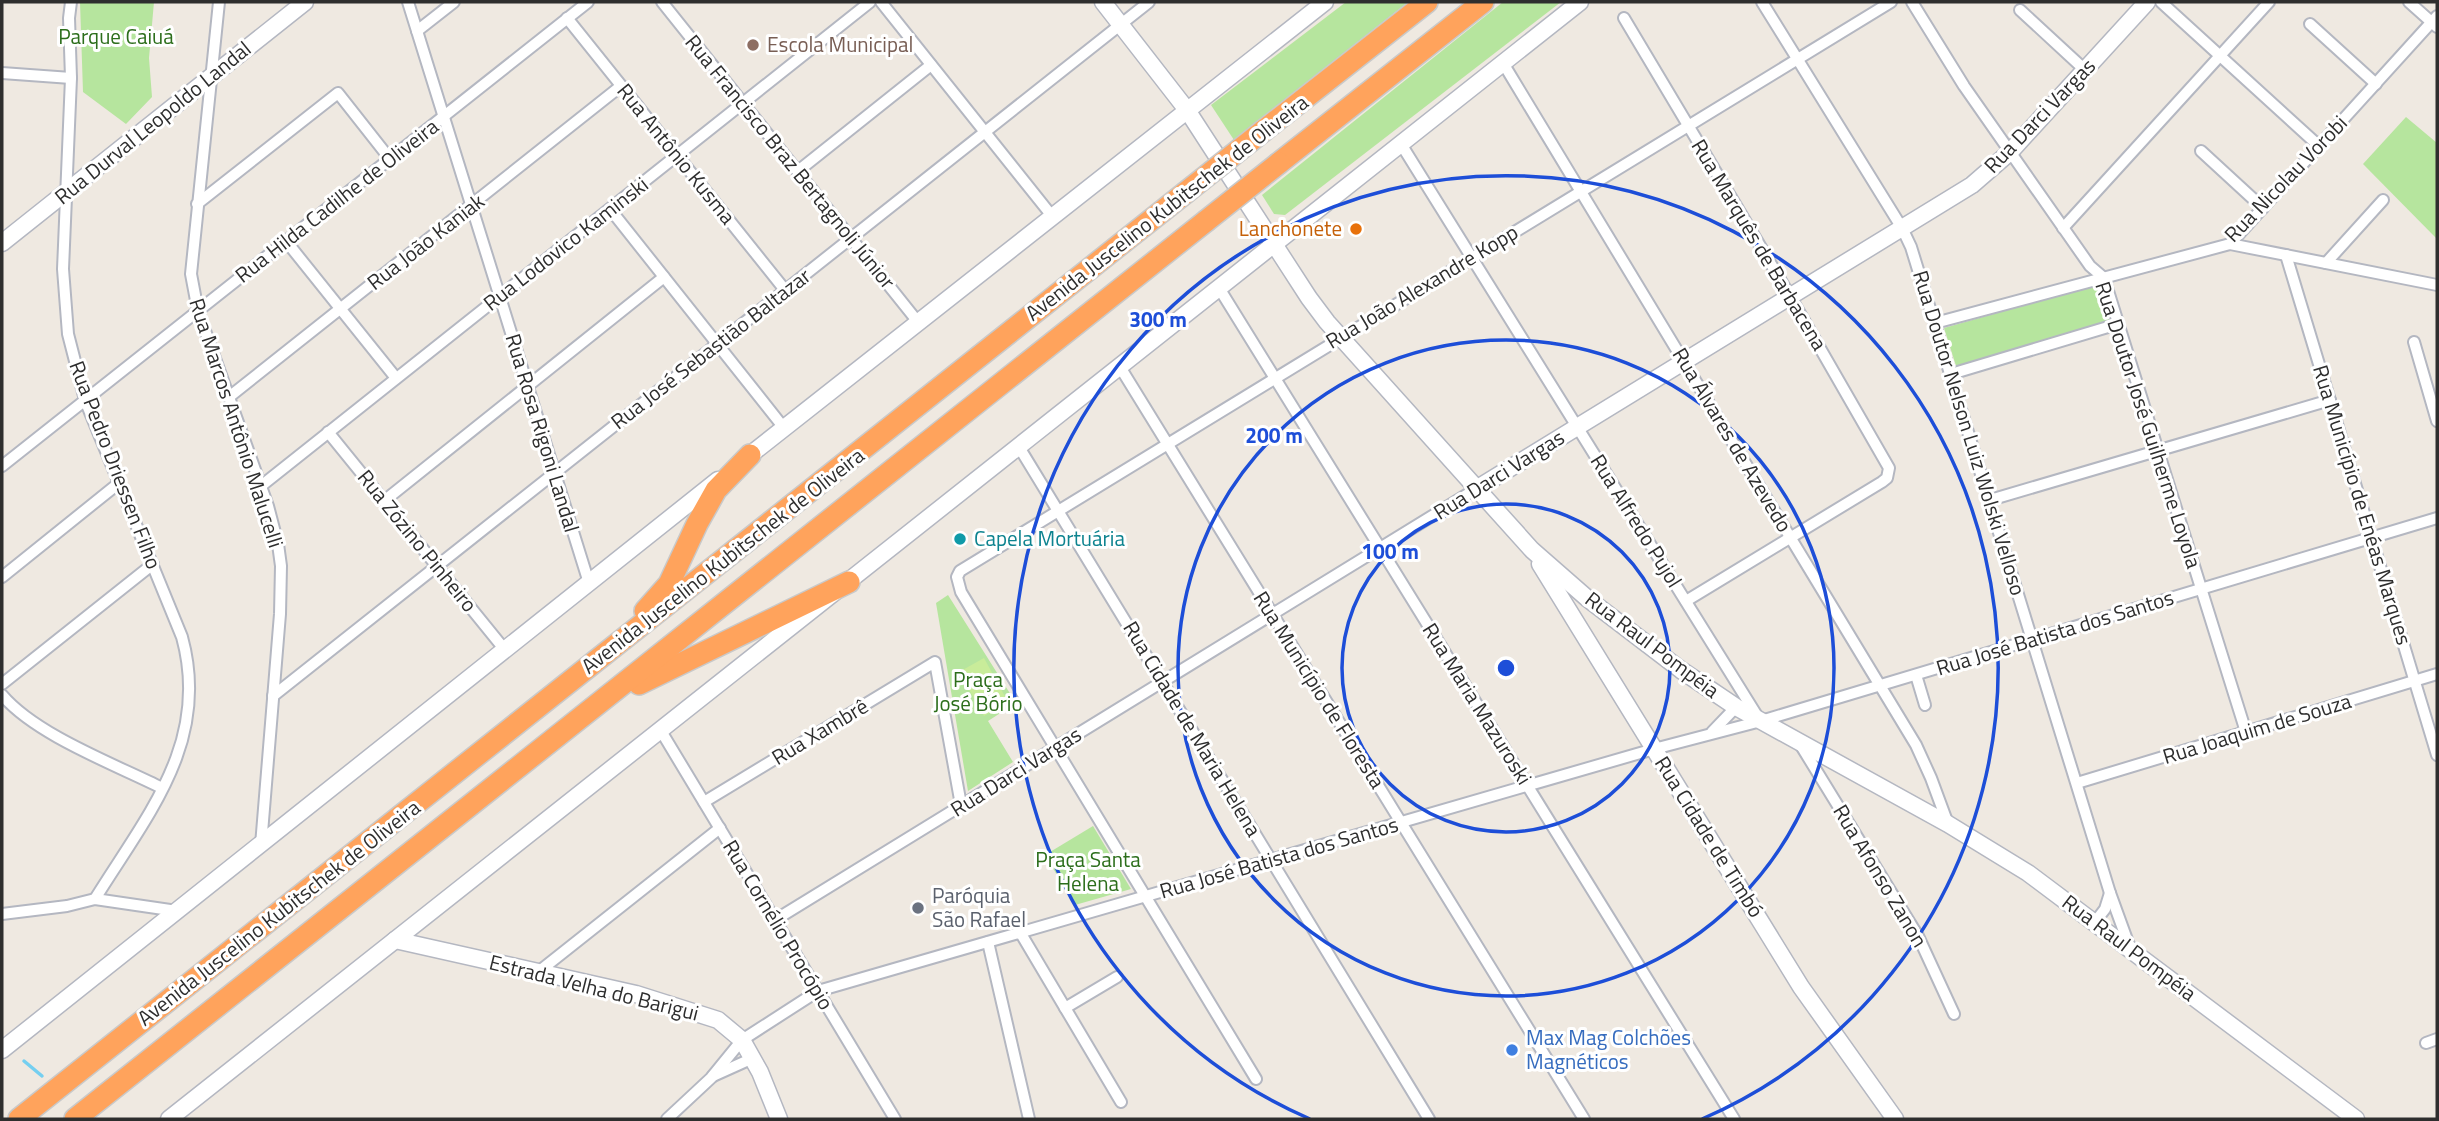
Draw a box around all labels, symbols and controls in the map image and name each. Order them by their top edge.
park label: Parque Caiuá [58,20,174,52]
street label: Rua Francisco Braz Bertagnoli Júnior [678,27,904,296]
place label: Escola Municipal [767,28,913,60]
street label: Rua Durval Leopoldo Landal [47,33,258,212]
marker: Escola Municipal [745,37,761,53]
street label: Rua Darci Vargas [1976,51,2103,180]
street label: Rua Antônio Kusma [610,76,744,231]
street label: Avenida Juscelino Kubitschek de Oliveira [1018,86,1315,328]
street label: Rua Nicolau Vorobi [2216,108,2354,249]
street label: Rua Hilda Cadilhe de Oliveira [228,110,445,290]
street label: Rua Marquês de Barbacena [1684,133,1836,357]
street label: Rua Lodovico Kaminski [476,168,655,318]
street label: Rua João Kaniak [360,185,491,297]
place label: Lanchonete [1239,212,1342,244]
street label: Rua João Alexandre Kopp [1319,216,1524,356]
marker: Lanchonete [1348,221,1364,237]
street label: Rua José Sebastião Baltazar [603,260,817,437]
street label: Rua Doutor Nelson Luiz Wolski Velloso [1905,266,2035,599]
street label: Rua Doutor José Guilherme Loyola [2087,277,2211,573]
street label: Rua Marcos Antônio Malucelli [181,294,292,552]
text: 300 m [1129,303,1187,335]
street label: Rua Rosa Rigoni Landal [498,329,588,536]
street label: Rua Álvares de Azevedo [1665,341,1801,538]
street label: Rua Pedro Driessen Filho [61,356,170,573]
street label: Rua Município de Enéas Marques [2305,361,2421,649]
text: 200 m [1245,419,1303,451]
street label: Rua Darci Vargas [1427,421,1570,527]
street label: Avenida Juscelino Kubitschek de Oliveira [574,439,871,681]
street label: Rua Alfredo Pujol [1583,447,1691,593]
street label: Rua Zózino Pinheiro [350,462,485,619]
place label: Capela Mortuária [974,522,1125,554]
marker: Capela Mortuária [952,531,968,547]
text: 100 m [1361,535,1419,567]
street label: Rua José Batista dos Santos [1932,581,2177,683]
street label: Rua Raul Pompéia [1579,583,1727,706]
street label: Rua Município de Floresta [1246,584,1394,795]
street label: Rua Cidade de Maria Helena [1116,615,1270,843]
street label: Rua Maria Mazuroski [1415,616,1541,791]
centre of rings [1494,656,1518,680]
park label: Praça José Bório [933,663,1023,719]
street label: Rua Joaquim de Souza [2158,684,2355,772]
street label: Rua Xambrê [765,690,874,773]
street label: Rua Darci Vargas [944,718,1087,824]
street label: Rua Cidade de Timbó [1647,750,1772,923]
street label: Avenida Juscelino Kubitschek de Oliveira [130,791,427,1033]
street label: Rua Afonso Zanon [1826,798,1936,953]
street label: Rua José Batista dos Santos [1156,808,1402,906]
street label: Rua Cornélio Procópio [715,833,842,1016]
park label: Praça Santa Helena [1035,843,1141,899]
place label: Paróquia São Rafael [932,879,1026,935]
street label: Rua Raul Pompéia [2056,886,2204,1009]
marker: Paróquia São Rafael [910,900,926,916]
street label: Estrada Velha do Barigui [486,946,702,1029]
place label: Max Mag Colchões Magnéticos [1526,1021,1691,1077]
marker: Max Mag Colchões Magnéticos [1504,1042,1520,1058]

